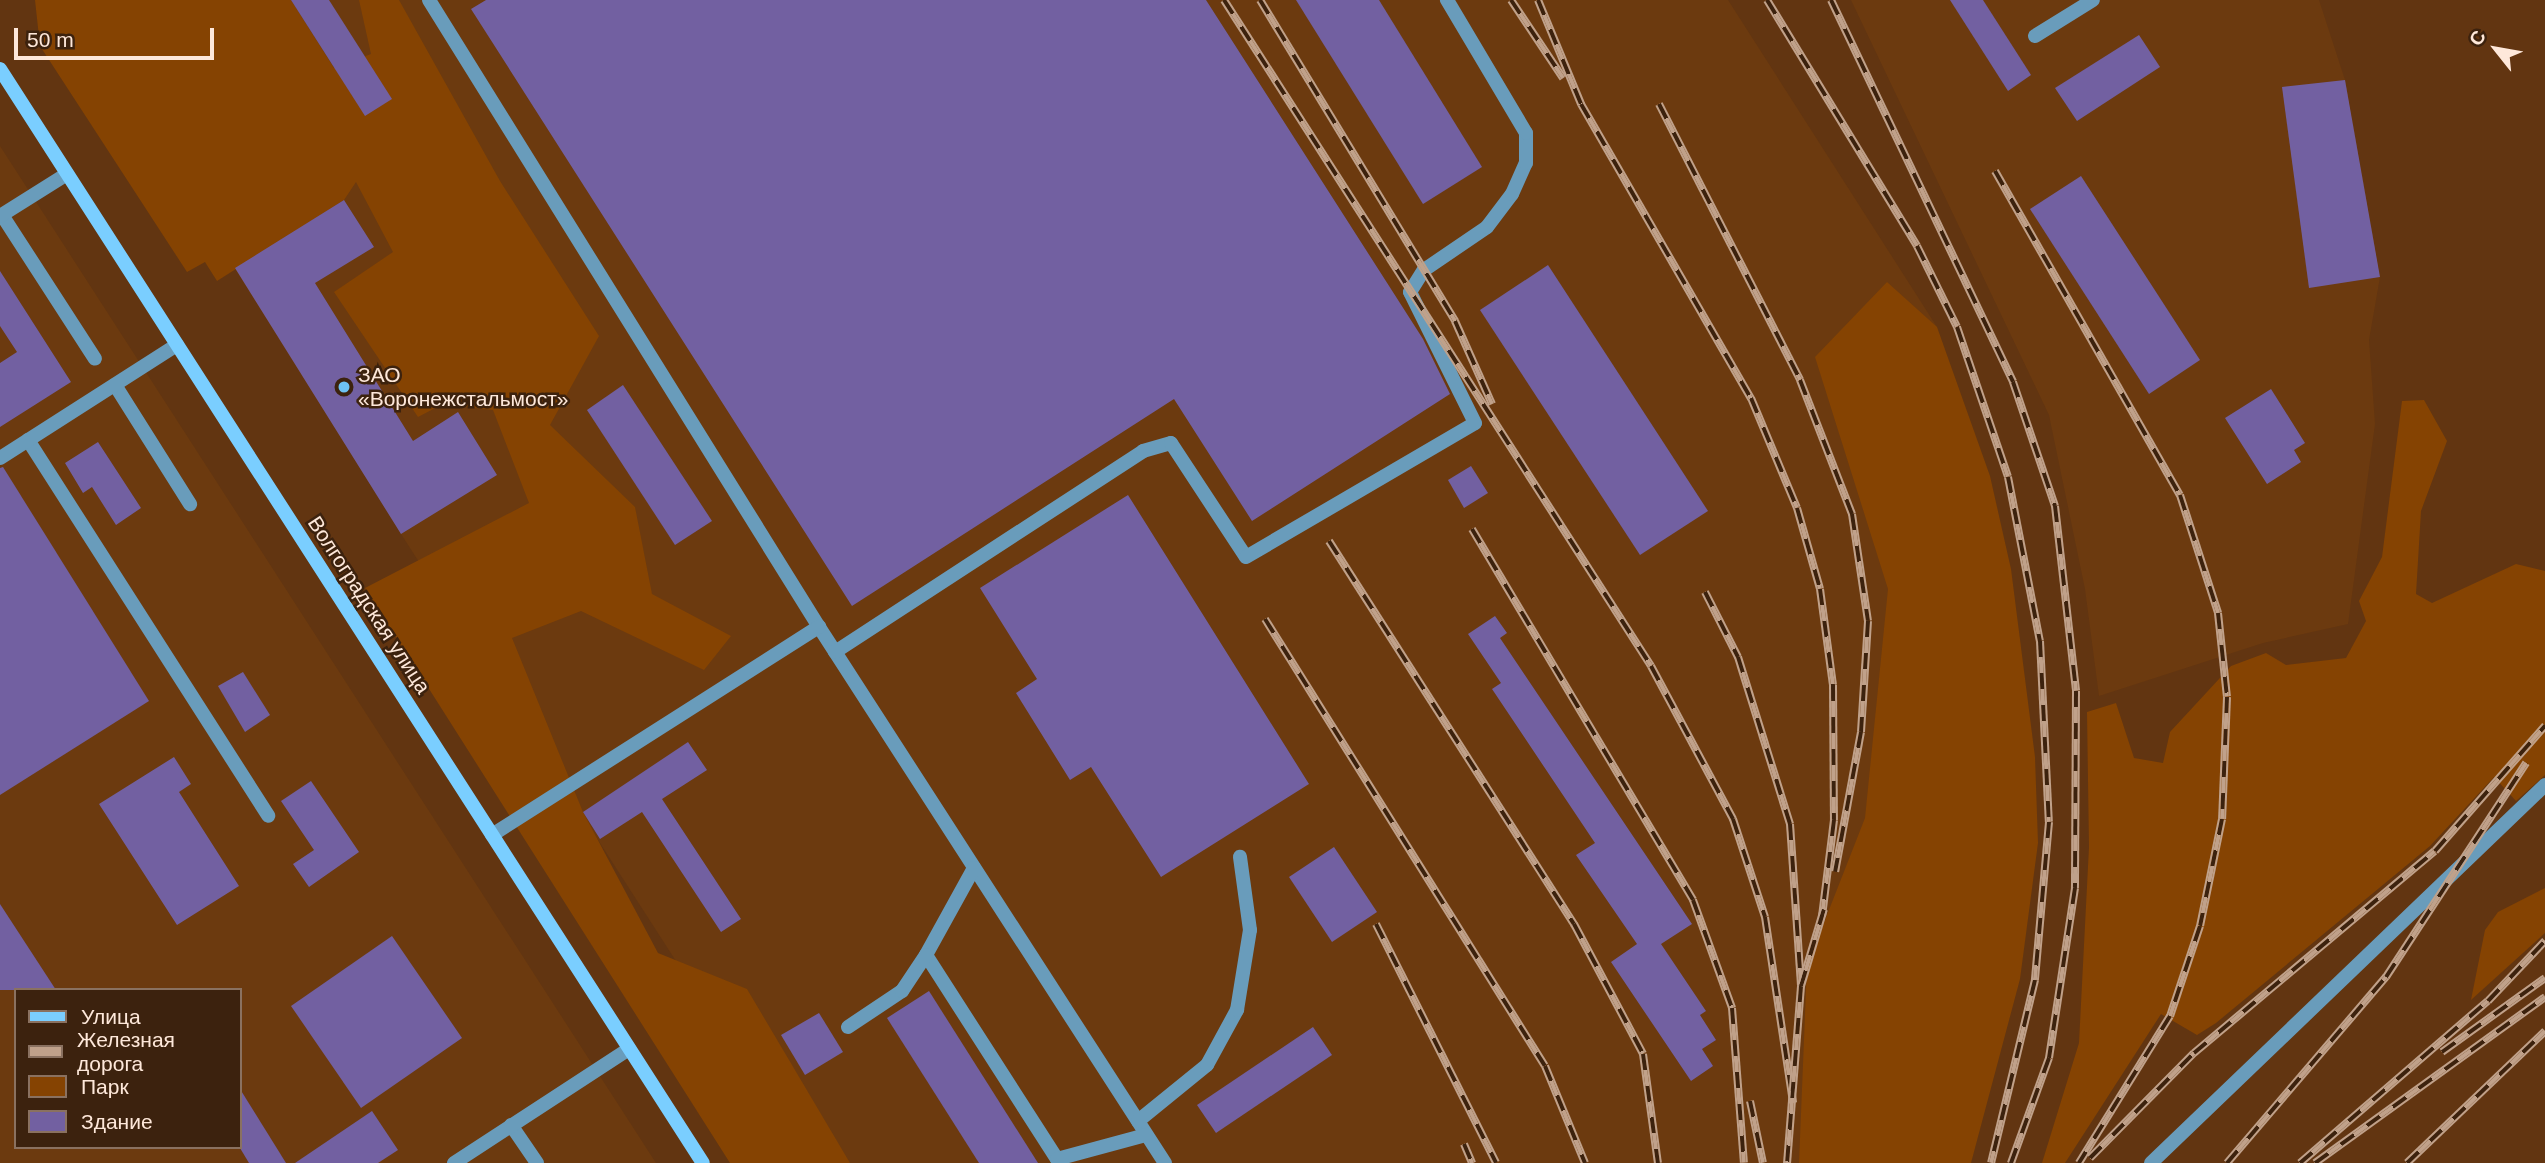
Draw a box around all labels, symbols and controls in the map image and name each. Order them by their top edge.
scale bar [18,14,217,58]
north arrow [2461,14,2531,84]
text: С [2465,27,2490,49]
text: 50 m [27,28,74,51]
place label: ЗАО «Воронежстальмост» [358,362,568,412]
marker: ЗАО «Воронежстальмост» [336,379,352,395]
street label: Волгоградская улица [302,512,436,698]
legend [14,988,242,1149]
text: Улица [81,1005,141,1028]
text: Железная дорога [77,1028,175,1075]
text: Парк [81,1075,129,1098]
text: Здание [81,1110,153,1133]

